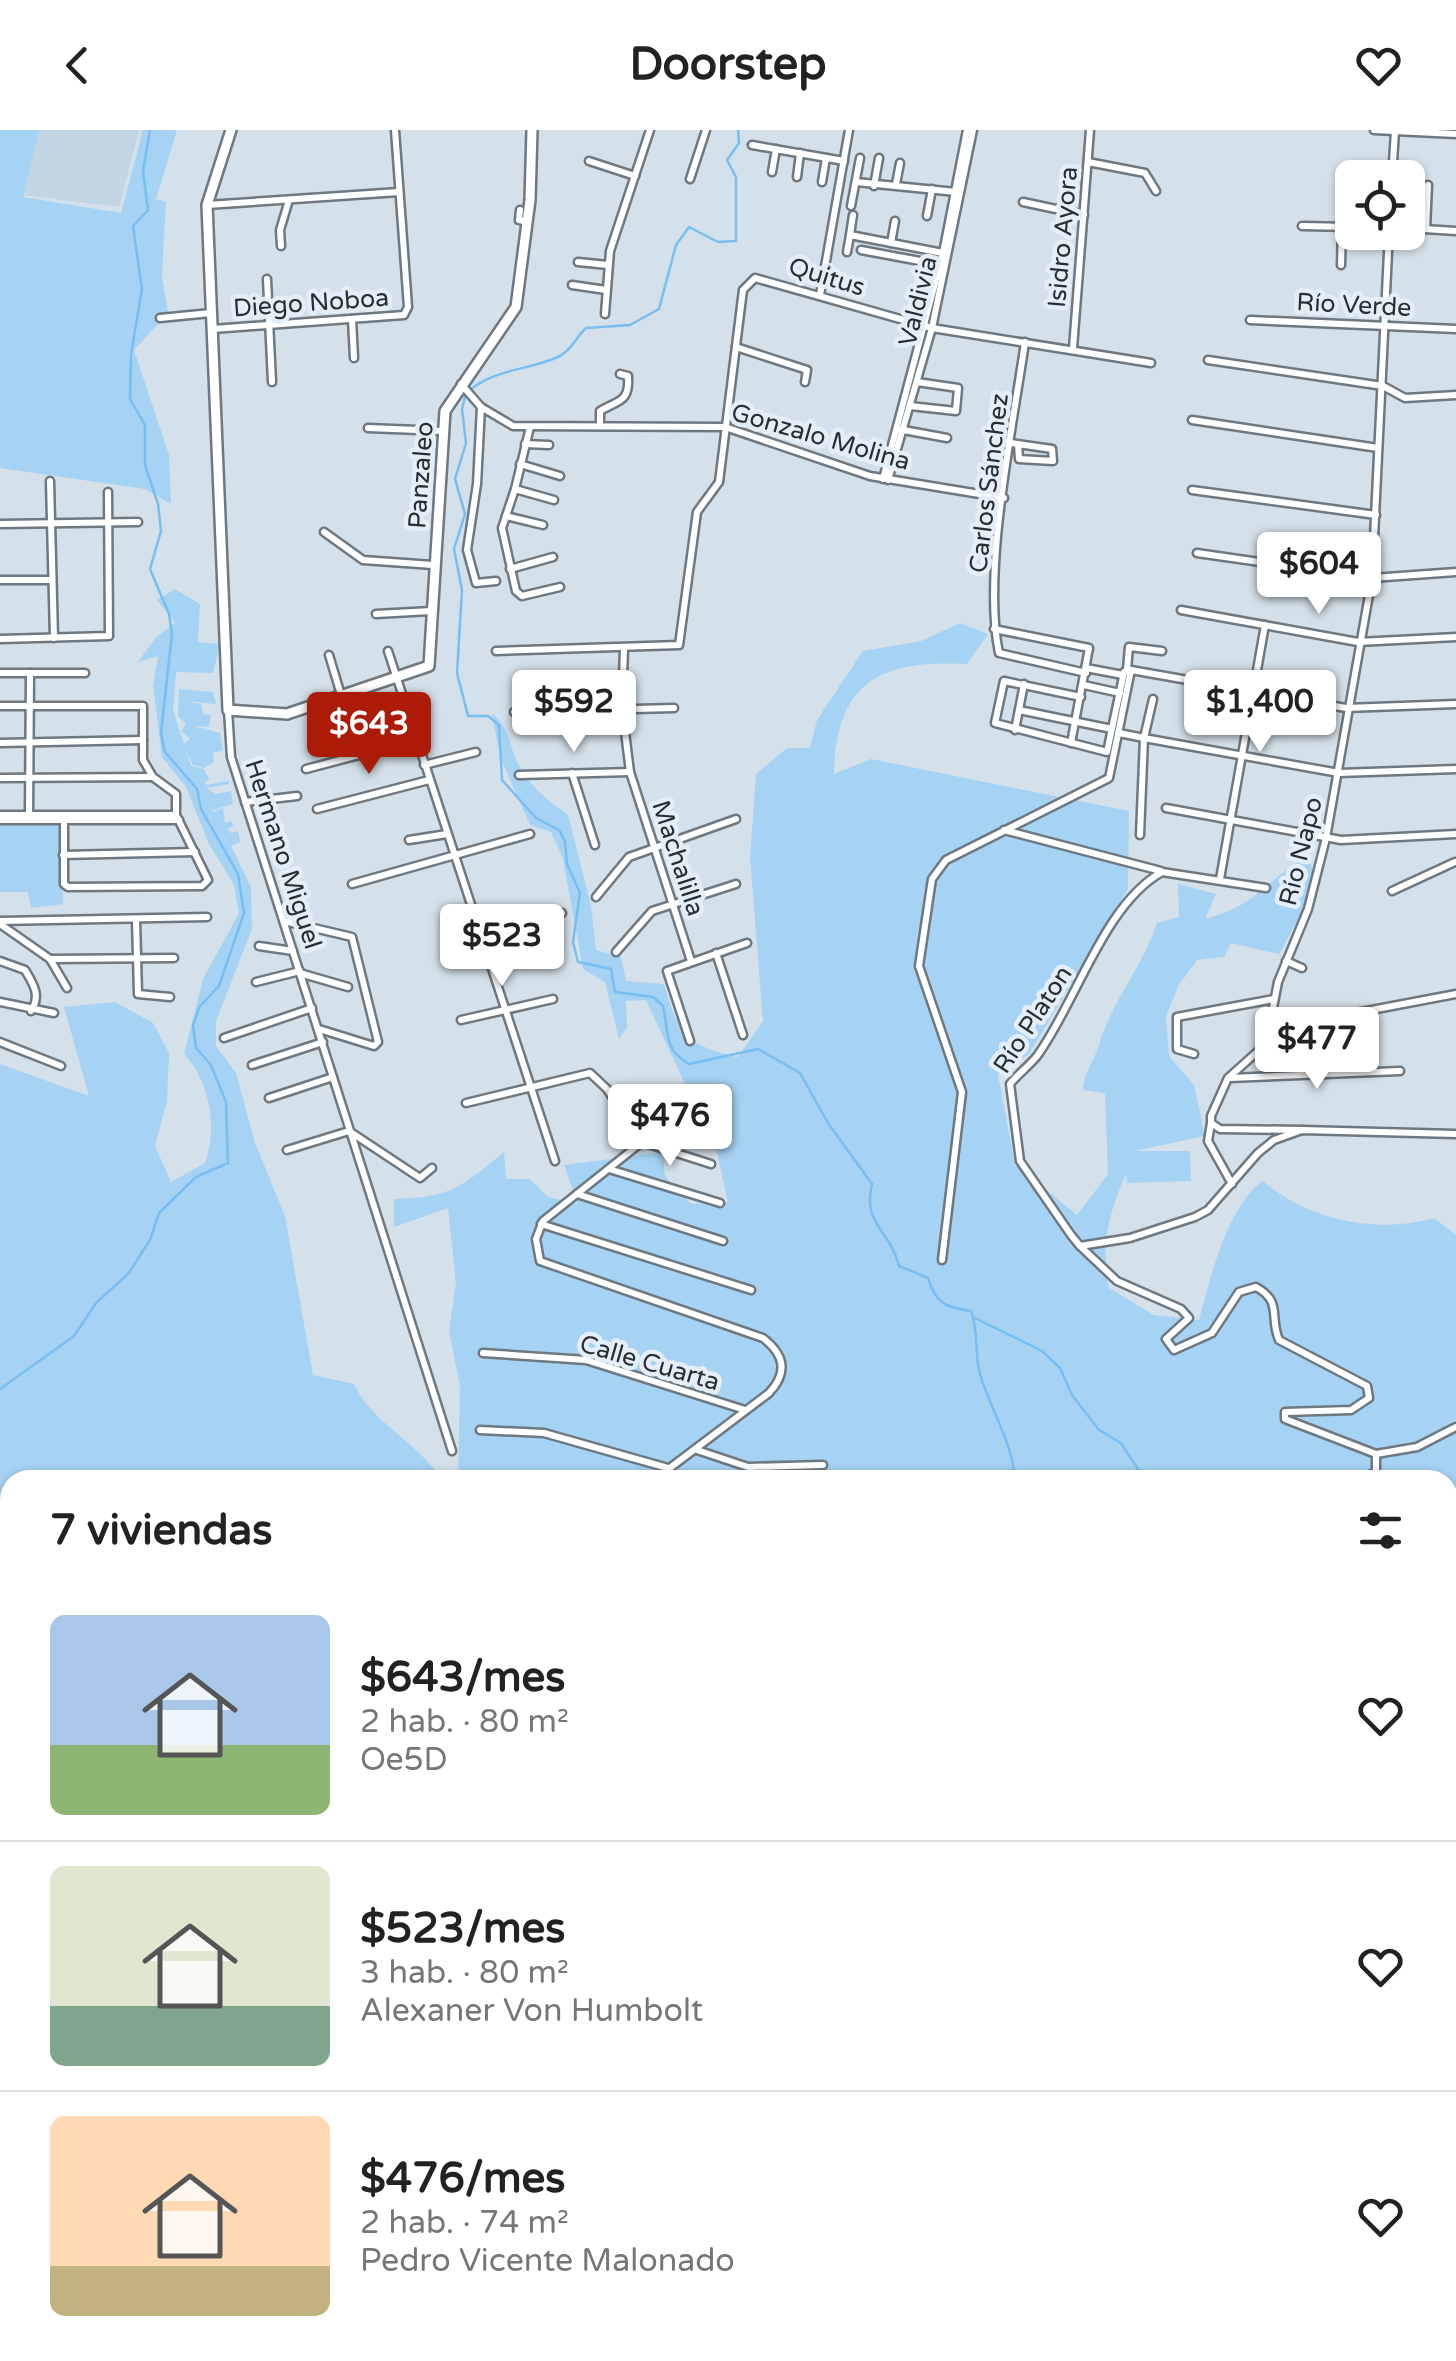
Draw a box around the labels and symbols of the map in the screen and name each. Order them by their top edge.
street label: Isidro Ayora [1042,165,1084,309]
street label: Quitus [785,251,869,303]
street label: Valdivia [892,253,944,349]
street label: Diego Noboa [232,283,390,323]
street label: Río Verde [1296,287,1412,323]
street label: Carlos Sánchez [963,392,1015,575]
street label: Gonzalo Molina [728,397,914,477]
street label: Panzaleo [402,420,440,530]
pin: $604 [1260,532,1378,617]
pin: $592 [515,670,633,755]
pin: $1,400 [1179,670,1341,755]
pin: $643 [310,692,428,777]
street label: Hermano Miguel [238,756,328,953]
street label: Río Napo [1273,794,1329,909]
street label: Machalilla [645,797,711,920]
pin: $523 [443,904,561,989]
street label: Río Platon [987,960,1079,1079]
pin: $477 [1258,1007,1376,1092]
pin: $476 [611,1084,729,1169]
street label: Calle Cuarta [576,1329,723,1397]

